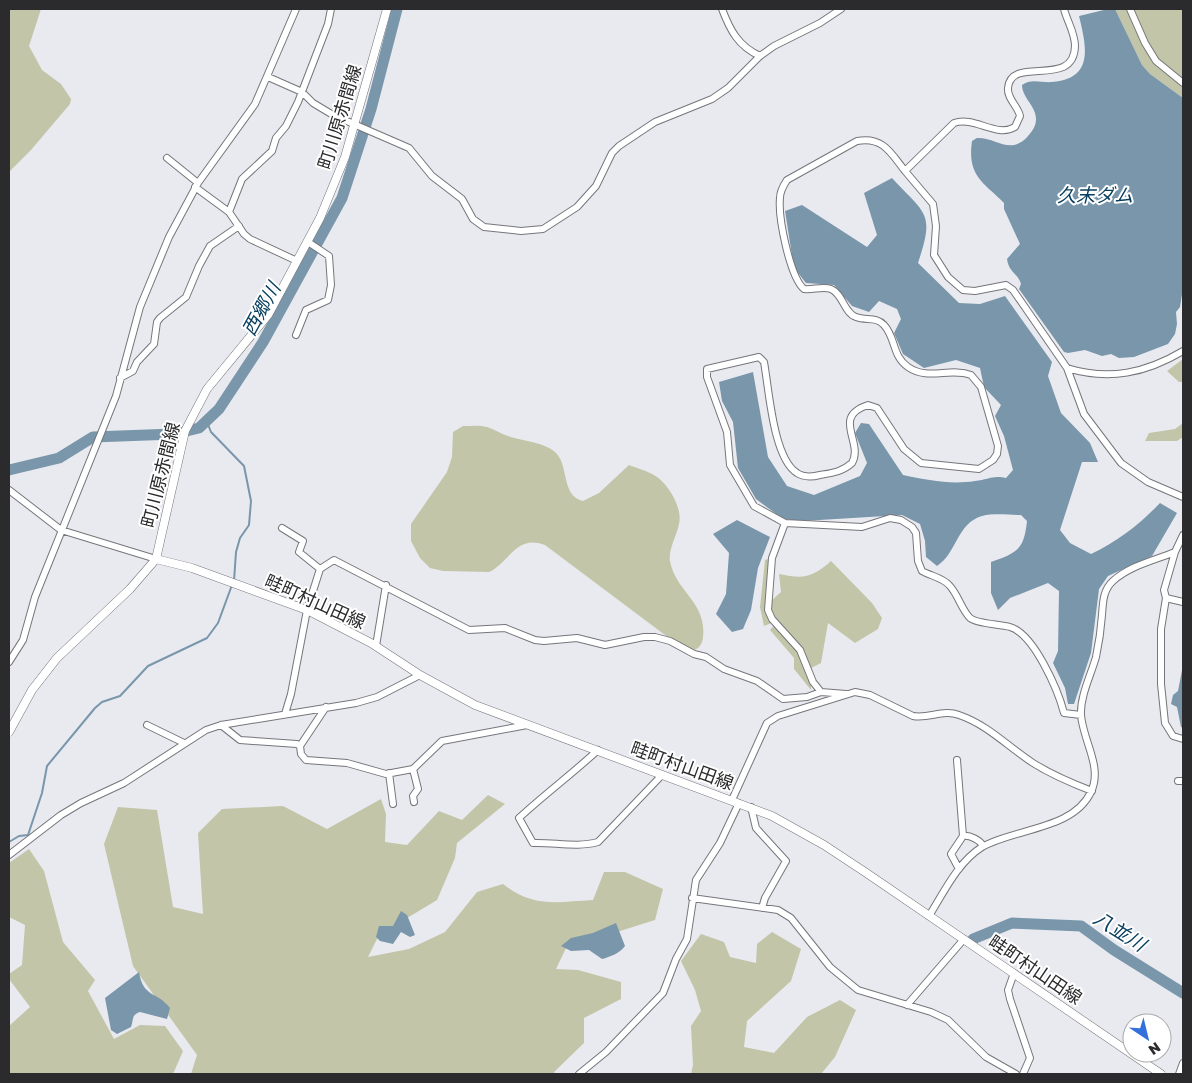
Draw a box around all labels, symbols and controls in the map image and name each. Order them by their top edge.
street label: 町川原赤間線 [313,62,365,172]
water label: 久末ダム [1057,183,1133,206]
water label: 西郷川 [237,277,285,339]
street label: 町川原赤間線 [136,420,184,530]
street label: 畦町村山田線 [262,569,369,633]
street label: 畦町村山田線 [628,736,737,794]
water label: 八並川 [1090,906,1152,956]
street label: 畦町村山田線 [985,930,1086,1008]
north arrow [1122,1013,1172,1063]
text: N [1146,1039,1164,1059]

